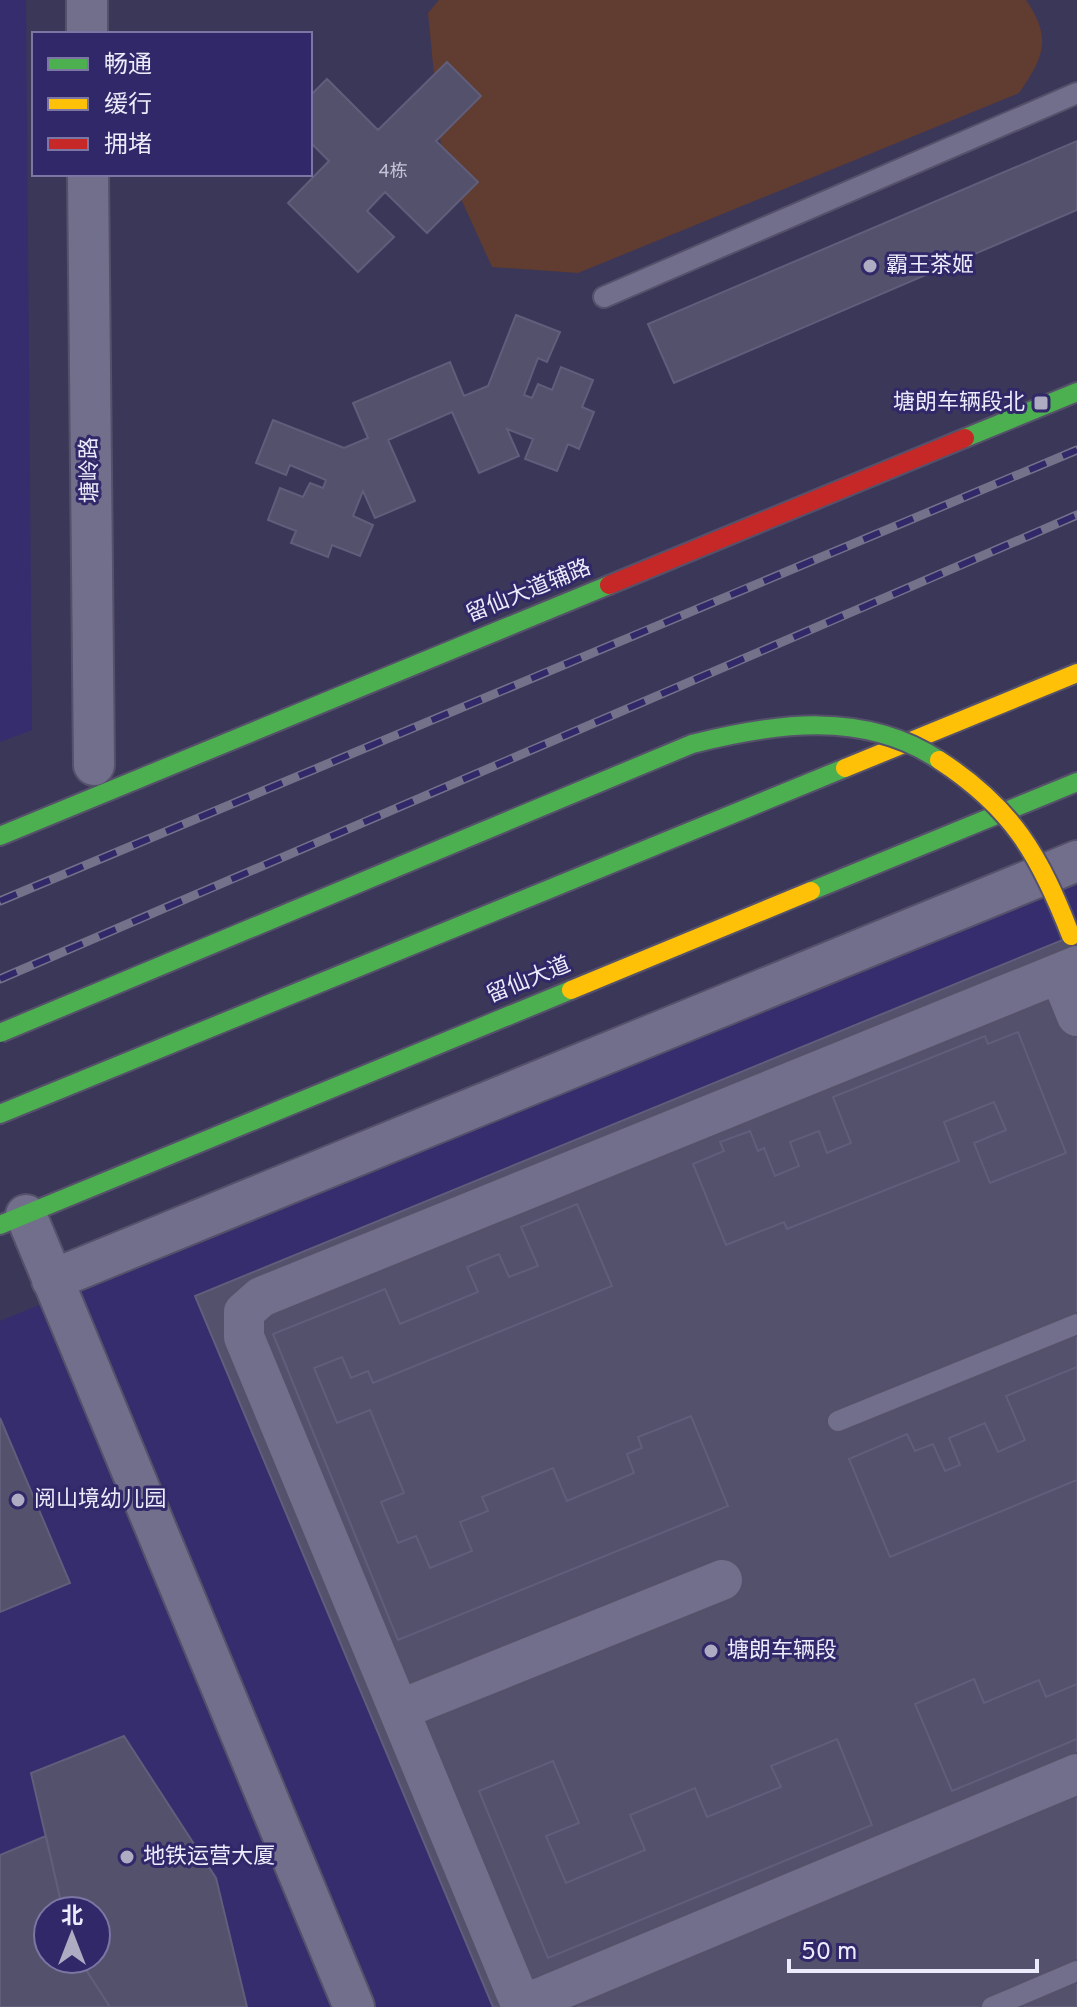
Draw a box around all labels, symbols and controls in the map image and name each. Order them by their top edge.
legend [32,32,312,176]
text: 畅通 [104,51,152,81]
text: 缓行 [104,91,152,121]
text: 拥堵 [104,131,152,161]
house number: 4栋 [378,161,408,184]
place label: 霸王茶姬 [886,253,974,280]
marker: 霸王茶姬 [861,257,879,275]
place label: 塘朗车辆段北 [893,390,1025,417]
marker: 塘朗车辆段北 [1032,394,1050,412]
street label: 塘岭路 [77,437,105,503]
street label: 留仙大道辅路 [463,555,595,629]
street label: 留仙大道 [483,952,575,1010]
place label: 阅山境幼儿园 [34,1487,166,1514]
marker: 阅山境幼儿园 [9,1491,27,1509]
place label: 塘朗车辆段 [727,1638,837,1665]
marker: 塘朗车辆段 [702,1642,720,1660]
place label: 地铁运营大厦 [143,1844,275,1871]
marker: 地铁运营大厦 [118,1848,136,1866]
north arrow [32,1895,112,1975]
text: 北 [61,1904,83,1931]
scale bar [789,1923,1037,1973]
text: 50 m [801,1938,857,1968]

